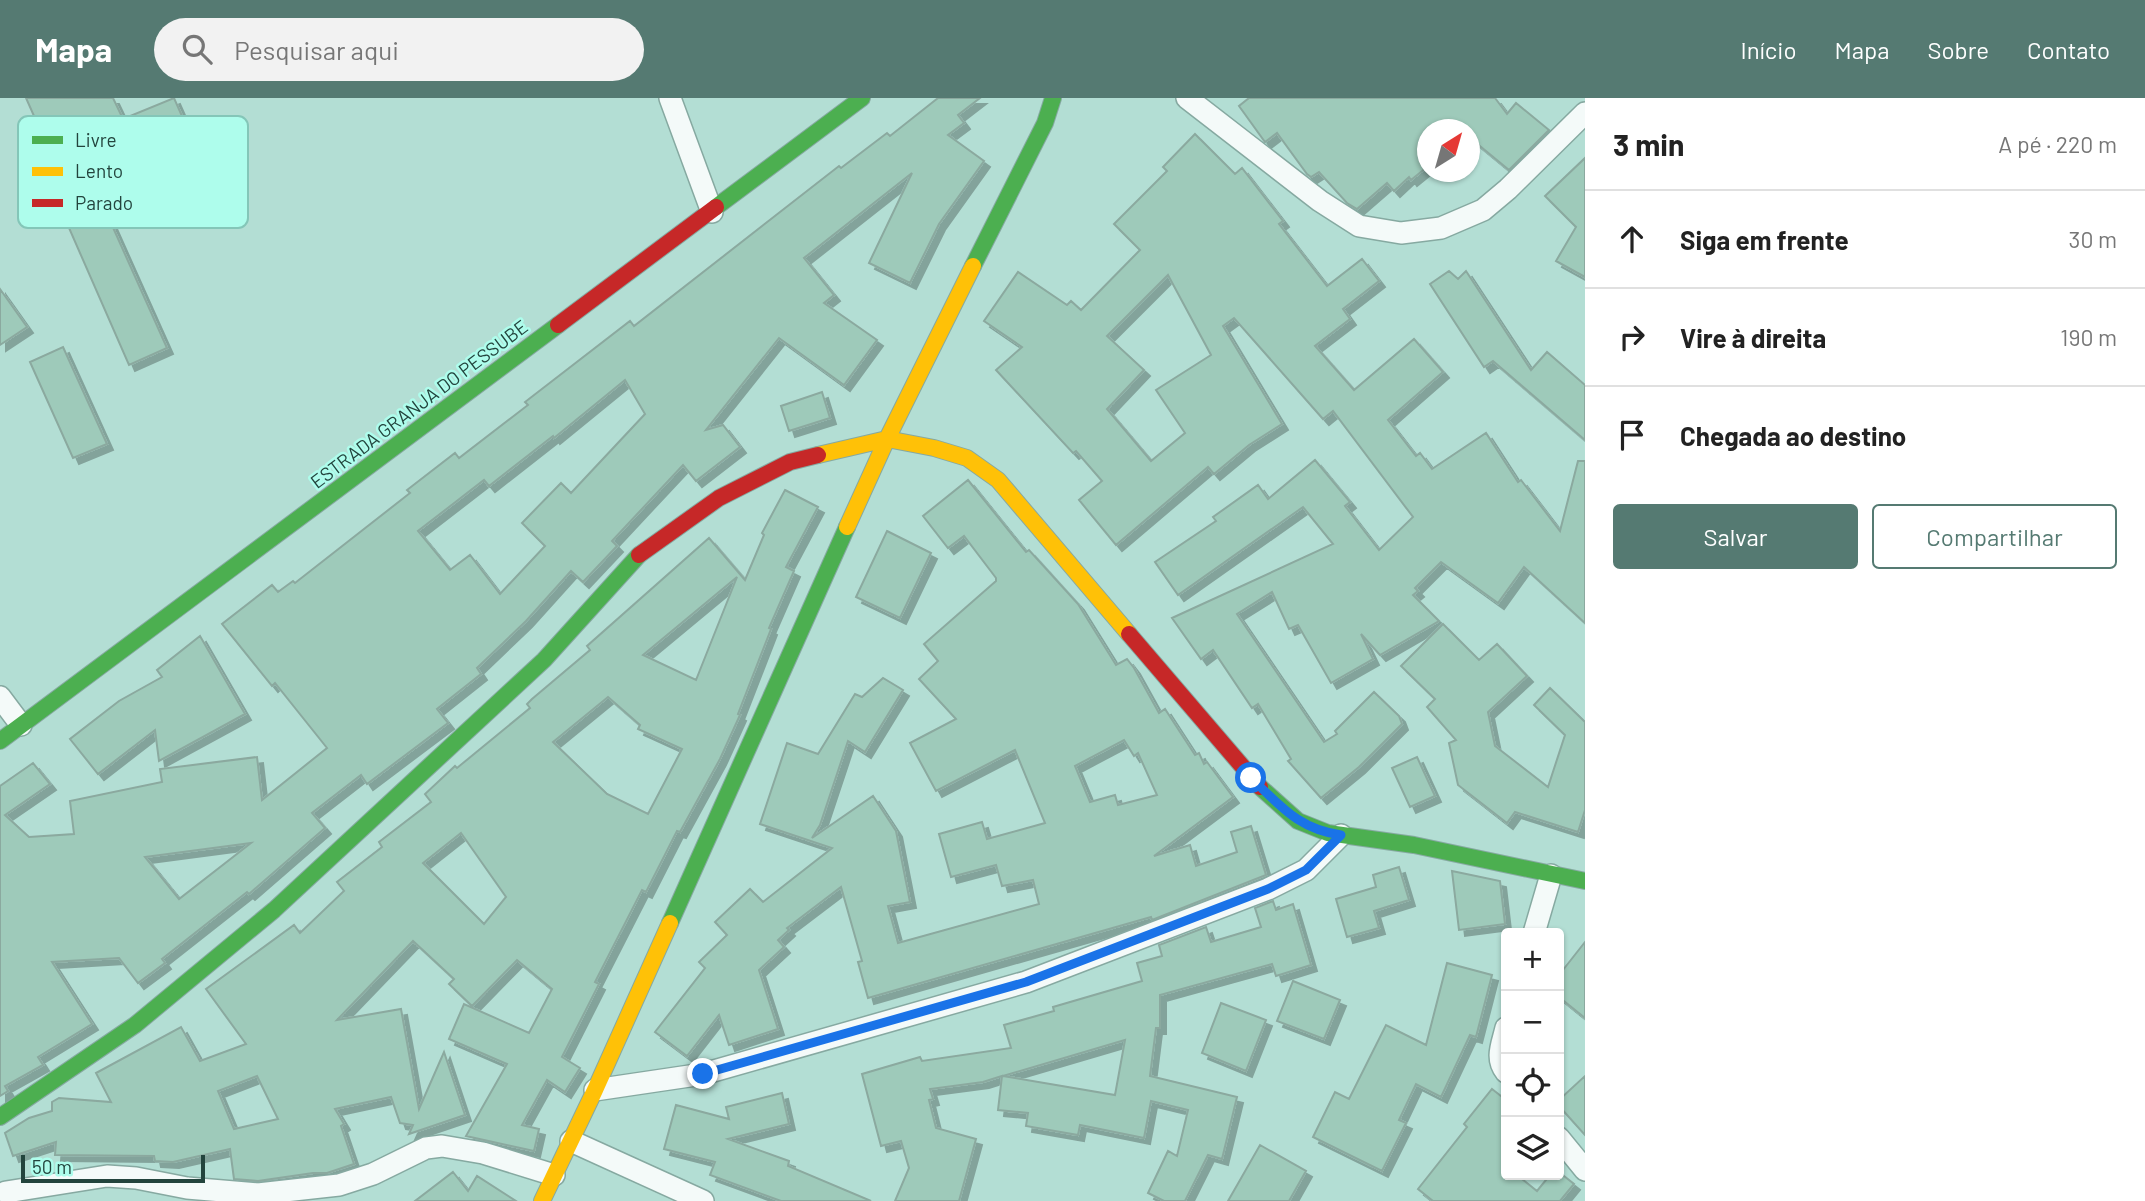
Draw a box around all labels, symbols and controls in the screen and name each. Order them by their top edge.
search box [154,18,644,81]
text: Mapa [35,29,112,69]
icon: search [178,30,216,68]
text: Pesquisar aqui [234,34,399,65]
text: Início [1741,35,1797,64]
text: Mapa [1835,35,1889,64]
text: Sobre [1927,35,1989,64]
text: Contato [2027,35,2110,64]
legend [18,116,248,228]
north arrow [1417,119,1480,182]
text: 3 min [1613,126,1684,162]
text: Livre [75,128,117,151]
text: A pé · 220 m [1998,130,2117,158]
text: Lento [75,159,123,182]
text: Parado [75,191,133,214]
icon: ahead [1613,220,1651,258]
text: Siga em frente [1680,224,1849,255]
text: 30 m [2069,225,2117,253]
street label: ESTRADA GRANJA DO PESSUBE [306,314,532,493]
icon: right [1613,318,1651,356]
text: Vire à direita [1680,322,1826,353]
text: 190 m [2060,323,2117,351]
icon: arrive [1613,416,1651,454]
text: Chegada ao destino [1680,420,1906,451]
button: Salvar [1613,504,1858,569]
button: Compartilhar [1872,504,2117,569]
route start [1235,762,1266,793]
map controls [1501,928,1564,1180]
button: + [1501,928,1564,991]
button: − [1501,991,1564,1054]
button: locate [1501,1054,1564,1117]
route end [687,1058,718,1089]
button: layers [1501,1117,1564,1180]
scale bar [21,1152,205,1184]
text: 50 m [32,1155,72,1178]

